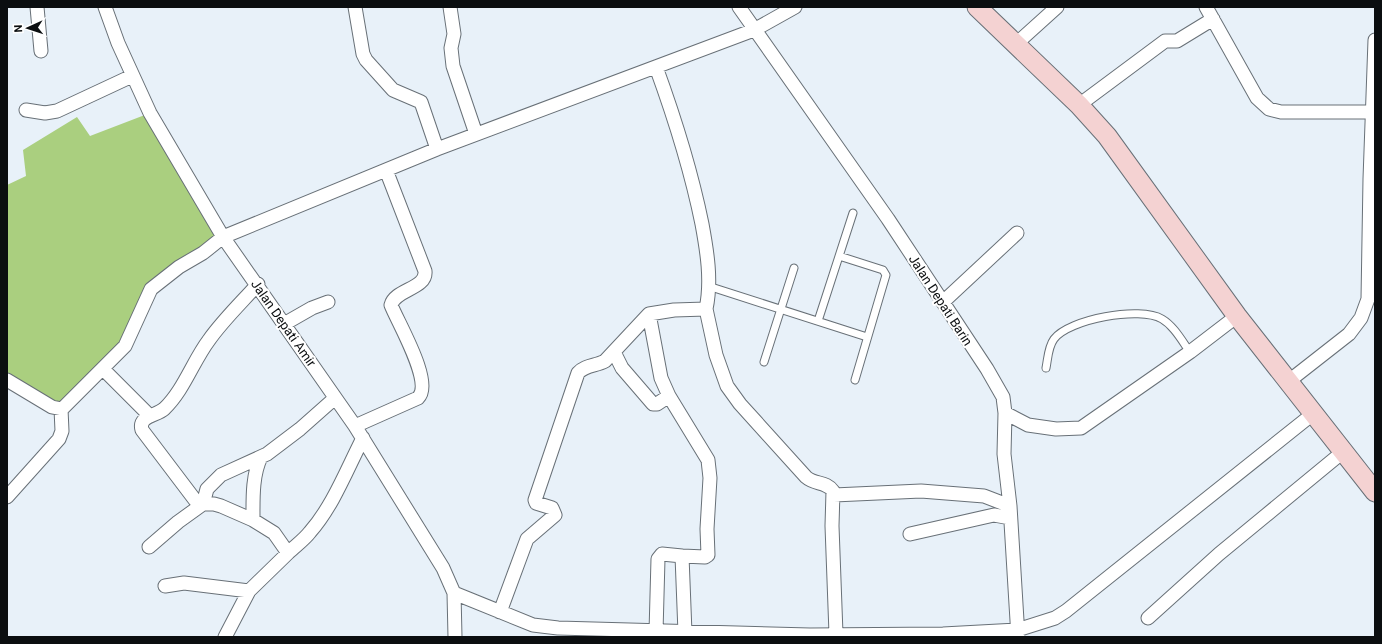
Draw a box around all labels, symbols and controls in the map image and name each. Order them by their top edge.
north arrow [8,8,48,48]
text: N [12,24,25,33]
street label: Jalan Depati Barin [906,252,976,348]
street label: Jalan Depati Amir [248,277,320,370]

